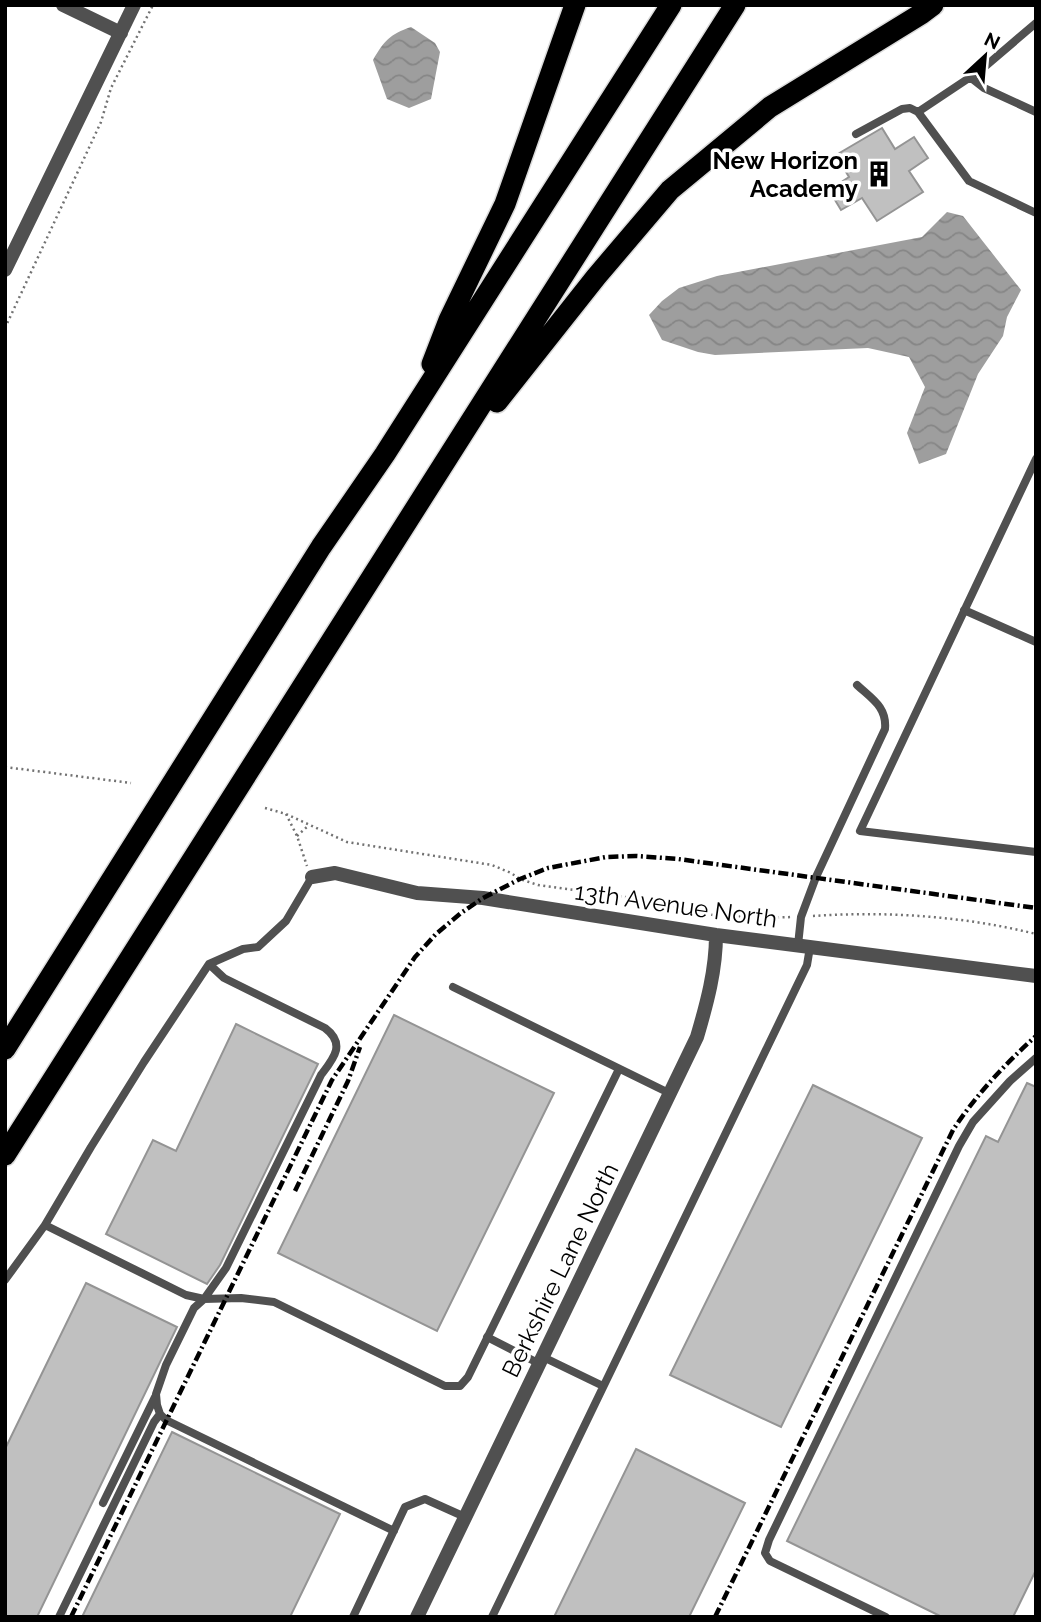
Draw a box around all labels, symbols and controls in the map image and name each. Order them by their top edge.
north arrow [950,21,1020,91]
text: N [981,28,1004,54]
place label: New Horizon Academy [712,146,858,203]
building icon: New Horizon Academy [864,159,894,189]
street label: 13th Avenue North [573,876,779,934]
street label: Berkshire Lane North [496,1158,624,1382]

